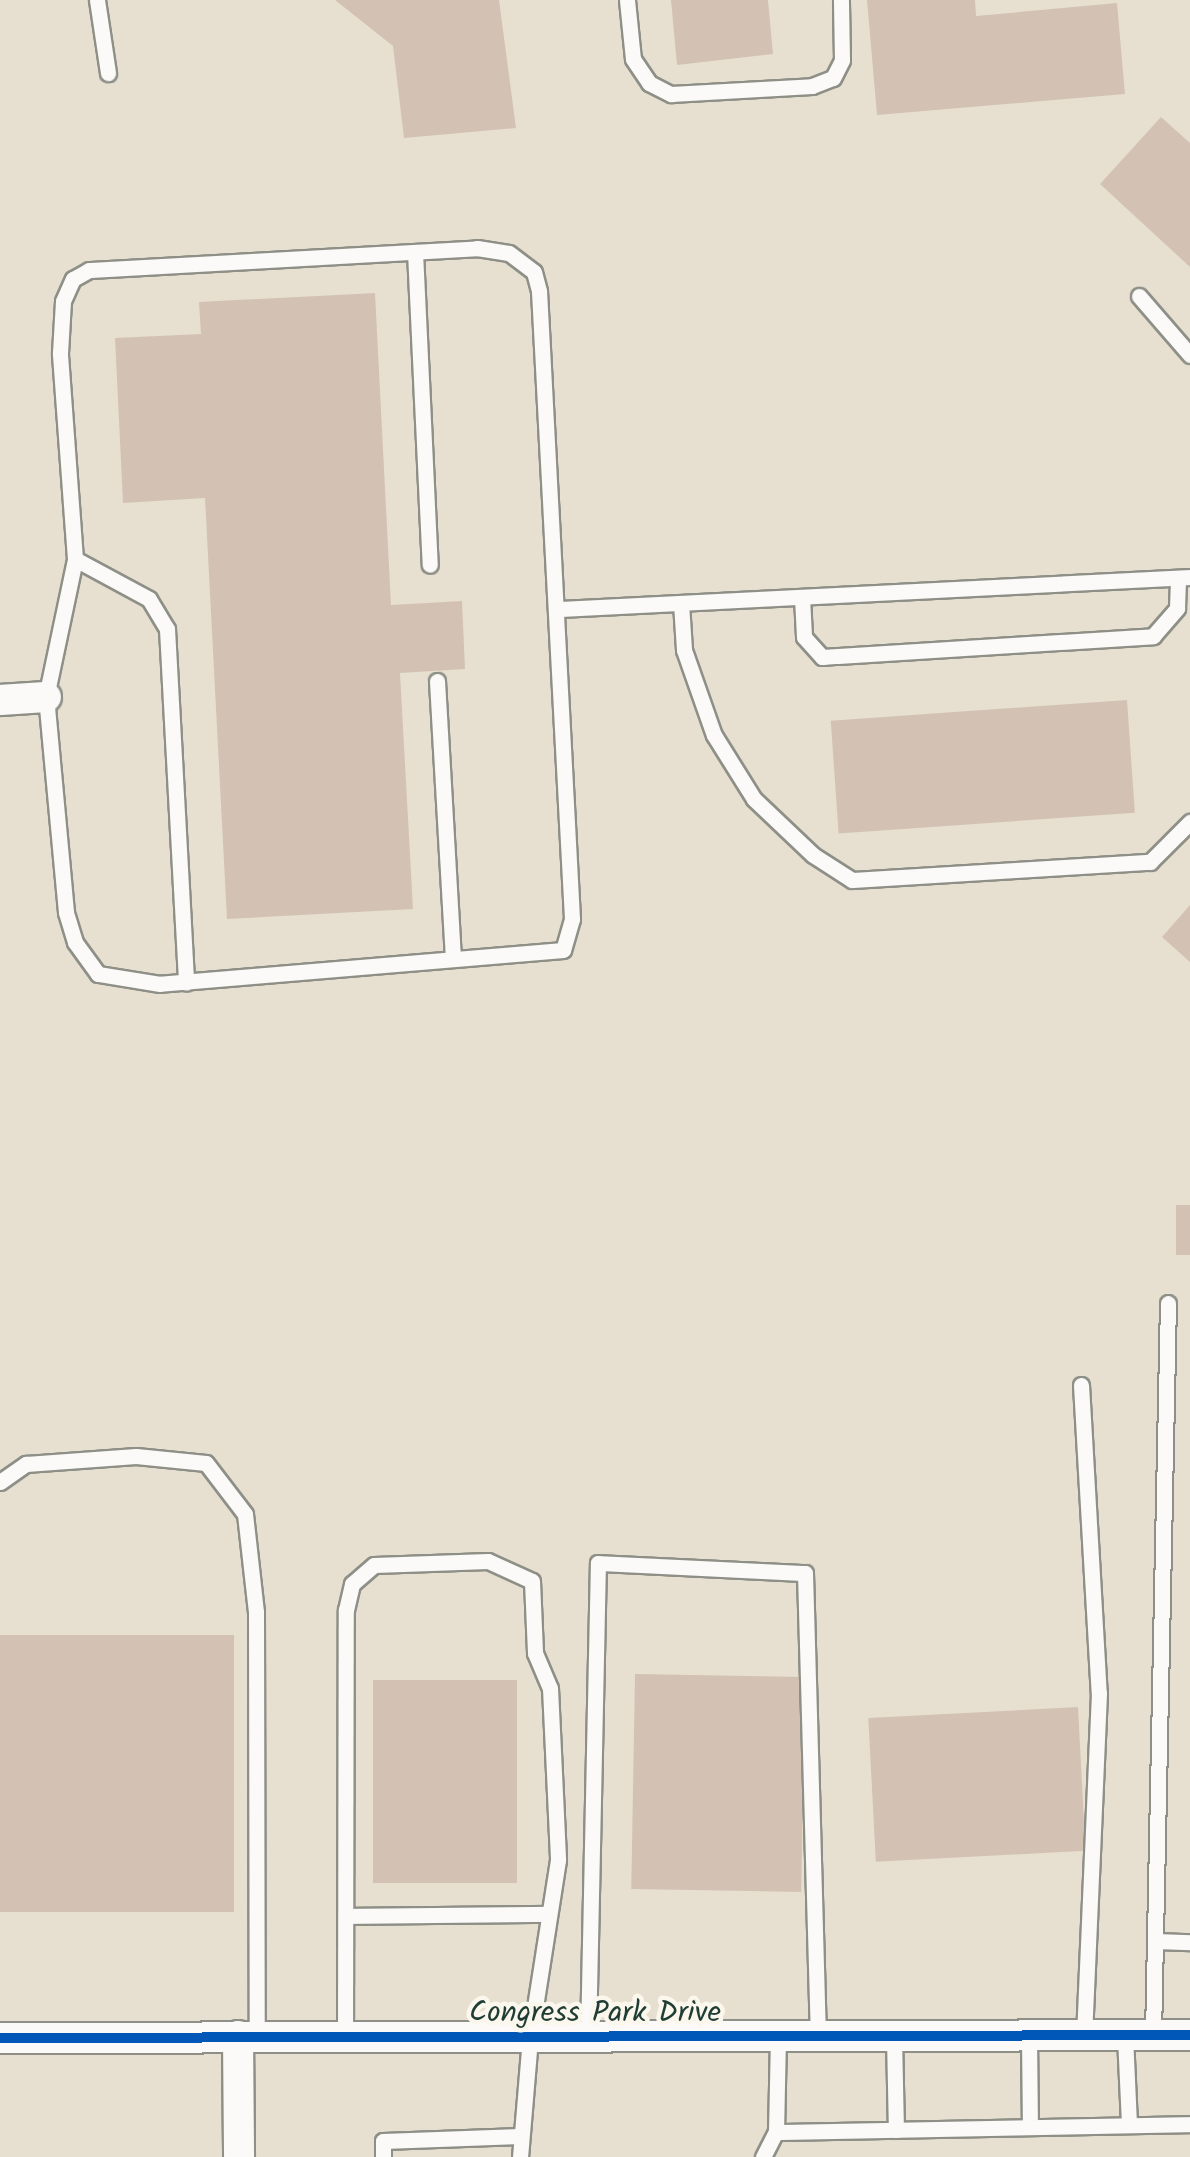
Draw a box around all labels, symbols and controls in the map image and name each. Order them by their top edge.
street label: Congress Park Drive [469,1995,721,2031]

